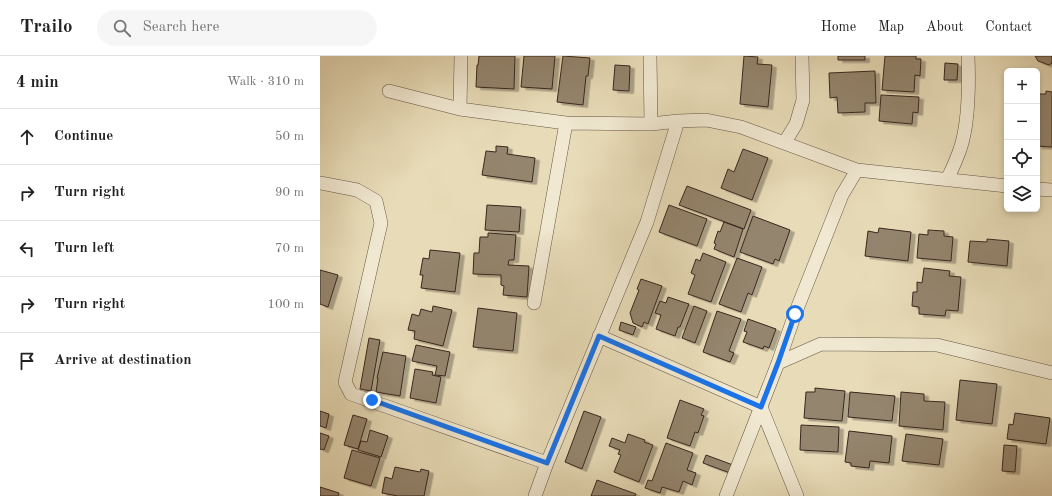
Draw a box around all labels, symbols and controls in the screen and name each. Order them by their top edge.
search box [97,10,377,46]
icon: search [111,17,133,39]
text: Trailo [20,18,73,37]
text: Search here [143,20,219,35]
text: Home [821,20,856,34]
text: Map [878,20,904,34]
text: About [926,20,963,34]
text: Contact [985,20,1032,34]
map controls [1004,68,1040,212]
button: + [1004,68,1040,104]
text: 4 min [16,74,59,91]
text: Walk · 310 m [227,75,304,88]
button: − [1004,104,1040,140]
icon: ahead [16,126,38,148]
text: Continue [54,129,113,144]
text: 50 m [275,130,304,143]
button: locate [1004,140,1040,176]
button: layers [1004,176,1040,212]
icon: right [16,182,38,204]
text: Turn right [54,185,125,200]
text: 90 m [275,186,304,199]
icon: left [16,238,38,260]
text: Turn left [54,241,114,256]
text: 70 m [275,242,304,255]
icon: right [16,294,38,316]
text: Turn right [54,297,125,312]
text: 100 m [267,298,304,311]
route start [786,305,804,323]
icon: arrive [16,350,38,372]
text: Arrive at destination [54,353,192,368]
route end [363,391,381,409]

